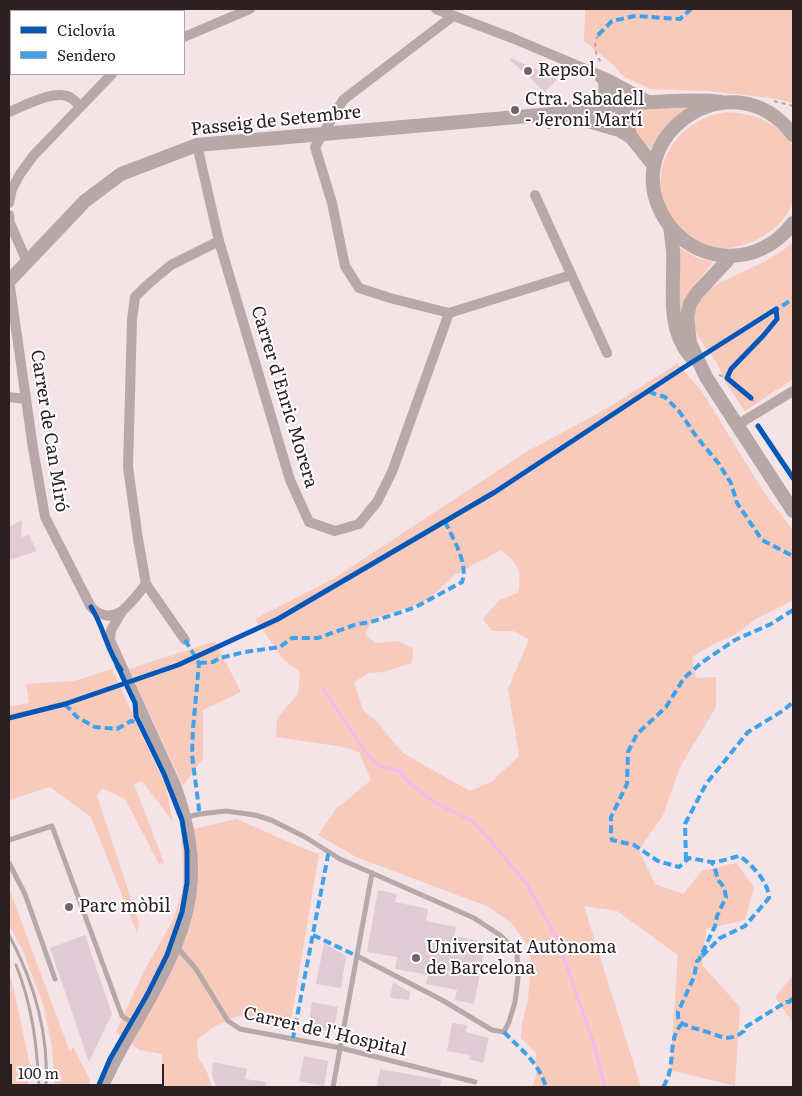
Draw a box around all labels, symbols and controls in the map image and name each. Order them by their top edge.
legend [10,10,185,75]
text: Ciclovía [57,18,115,41]
text: Sendero [57,43,116,66]
place label: Repsol [538,60,595,82]
marker: Repsol [522,65,534,77]
place label: Ctra. Sabadell - Jeroni Martí [525,89,644,132]
street label: Passeig de Setembre [190,101,362,141]
marker: Ctra. Sabadell - Jeroni Martí [509,104,521,116]
street label: Carrer d'Enric Morera [246,303,322,491]
street label: Carrer de Can Miró [26,348,72,514]
place label: Parc mòbil [79,896,171,918]
marker: Parc mòbil [63,901,75,913]
place label: Universitat Autònoma de Barcelona [426,937,616,980]
marker: Universitat Autònoma de Barcelona [410,952,422,964]
street label: Carrer de l'Hospital [241,1003,409,1061]
scale bar [12,1054,166,1086]
text: 100 m [18,1061,59,1084]

